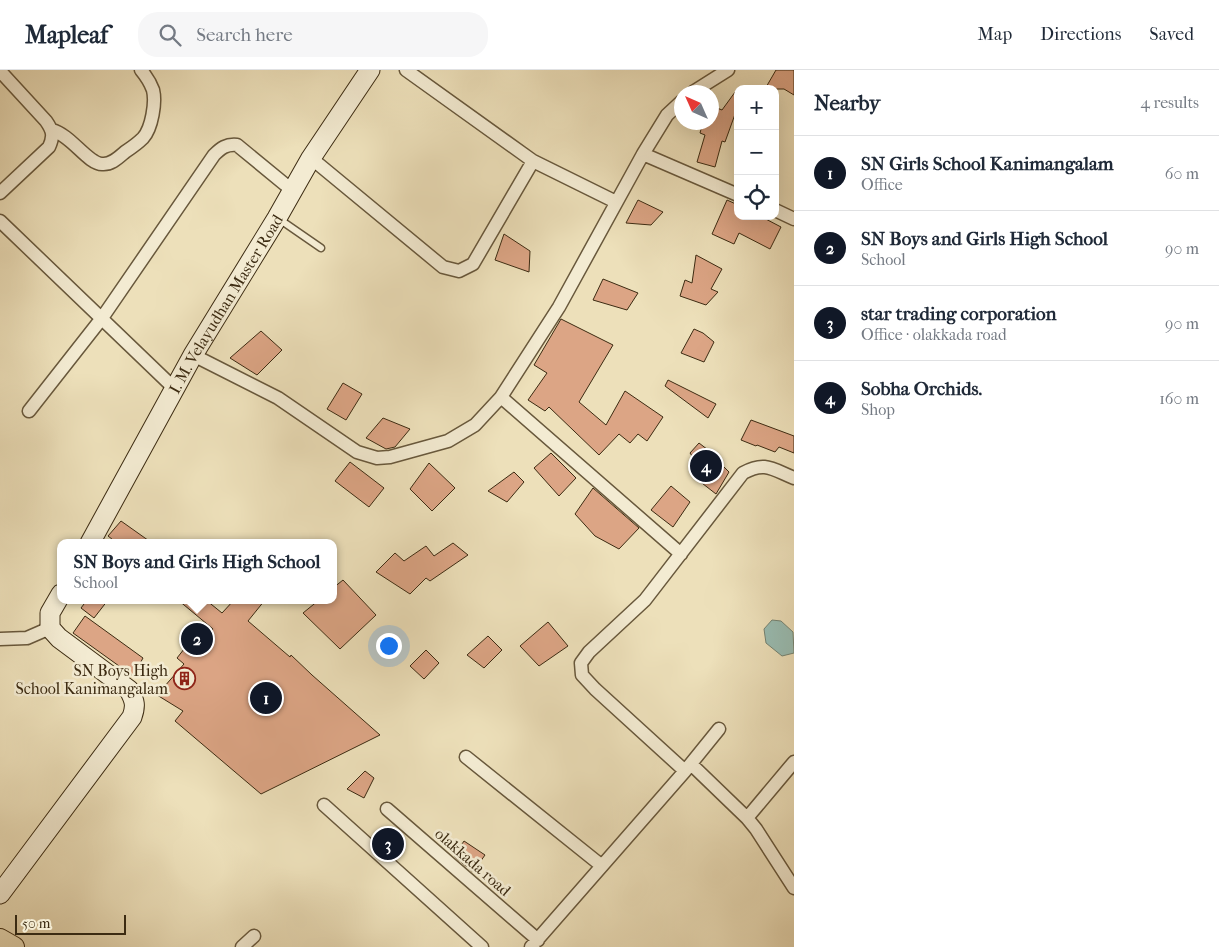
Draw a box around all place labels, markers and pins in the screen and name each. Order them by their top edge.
pin: 4 [690,447,722,485]
pin: 2 [181,620,213,658]
place label: SN Boys High School Kanimangalam [16,661,169,698]
building icon: SN Boys High School Kanimangalam [172,667,196,691]
pin: 1 [250,679,282,717]
pin: 3 [372,825,404,863]

